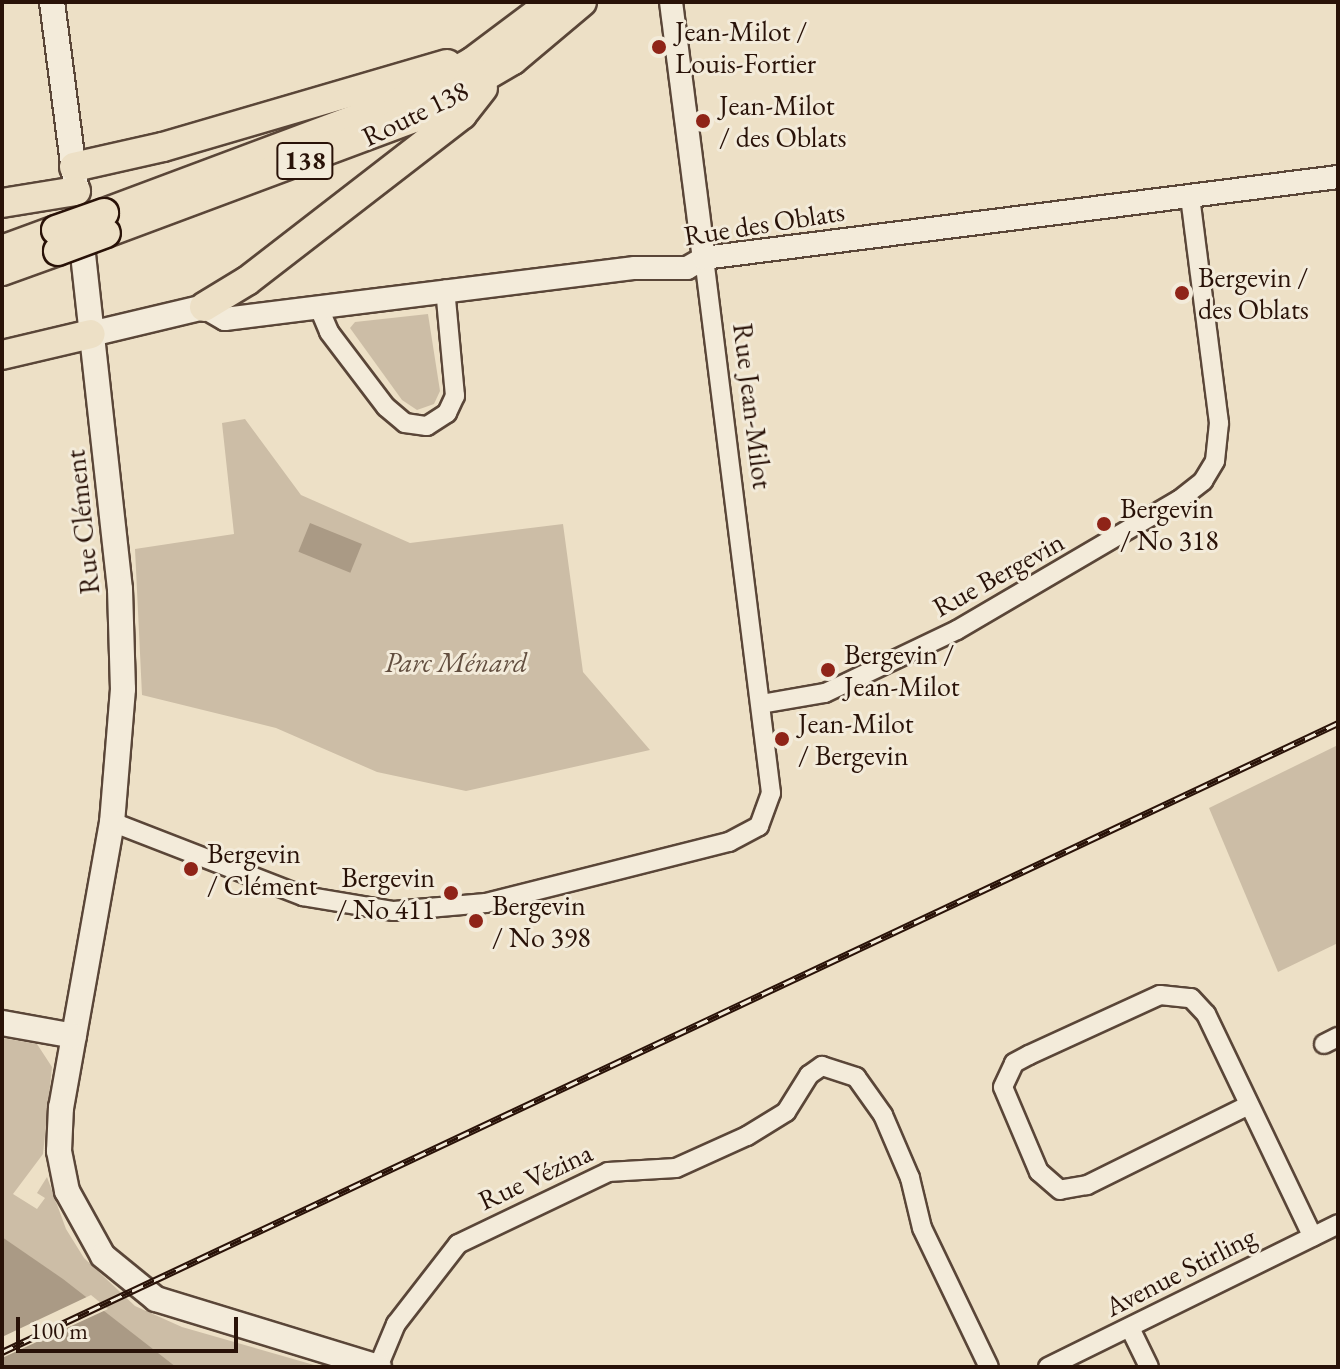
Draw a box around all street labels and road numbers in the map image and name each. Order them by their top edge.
street label: Route 138 [356,73,474,153]
road number: 138 [275,139,335,183]
street label: Rue des Oblats [681,194,847,252]
street label: Rue Jean-Milot [726,321,780,491]
street label: Rue Clément [58,448,106,596]
street label: Rue Bergevin [926,524,1070,624]
street label: Rue Vézina [473,1135,597,1217]
street label: Avenue Stirling [1099,1219,1261,1323]

